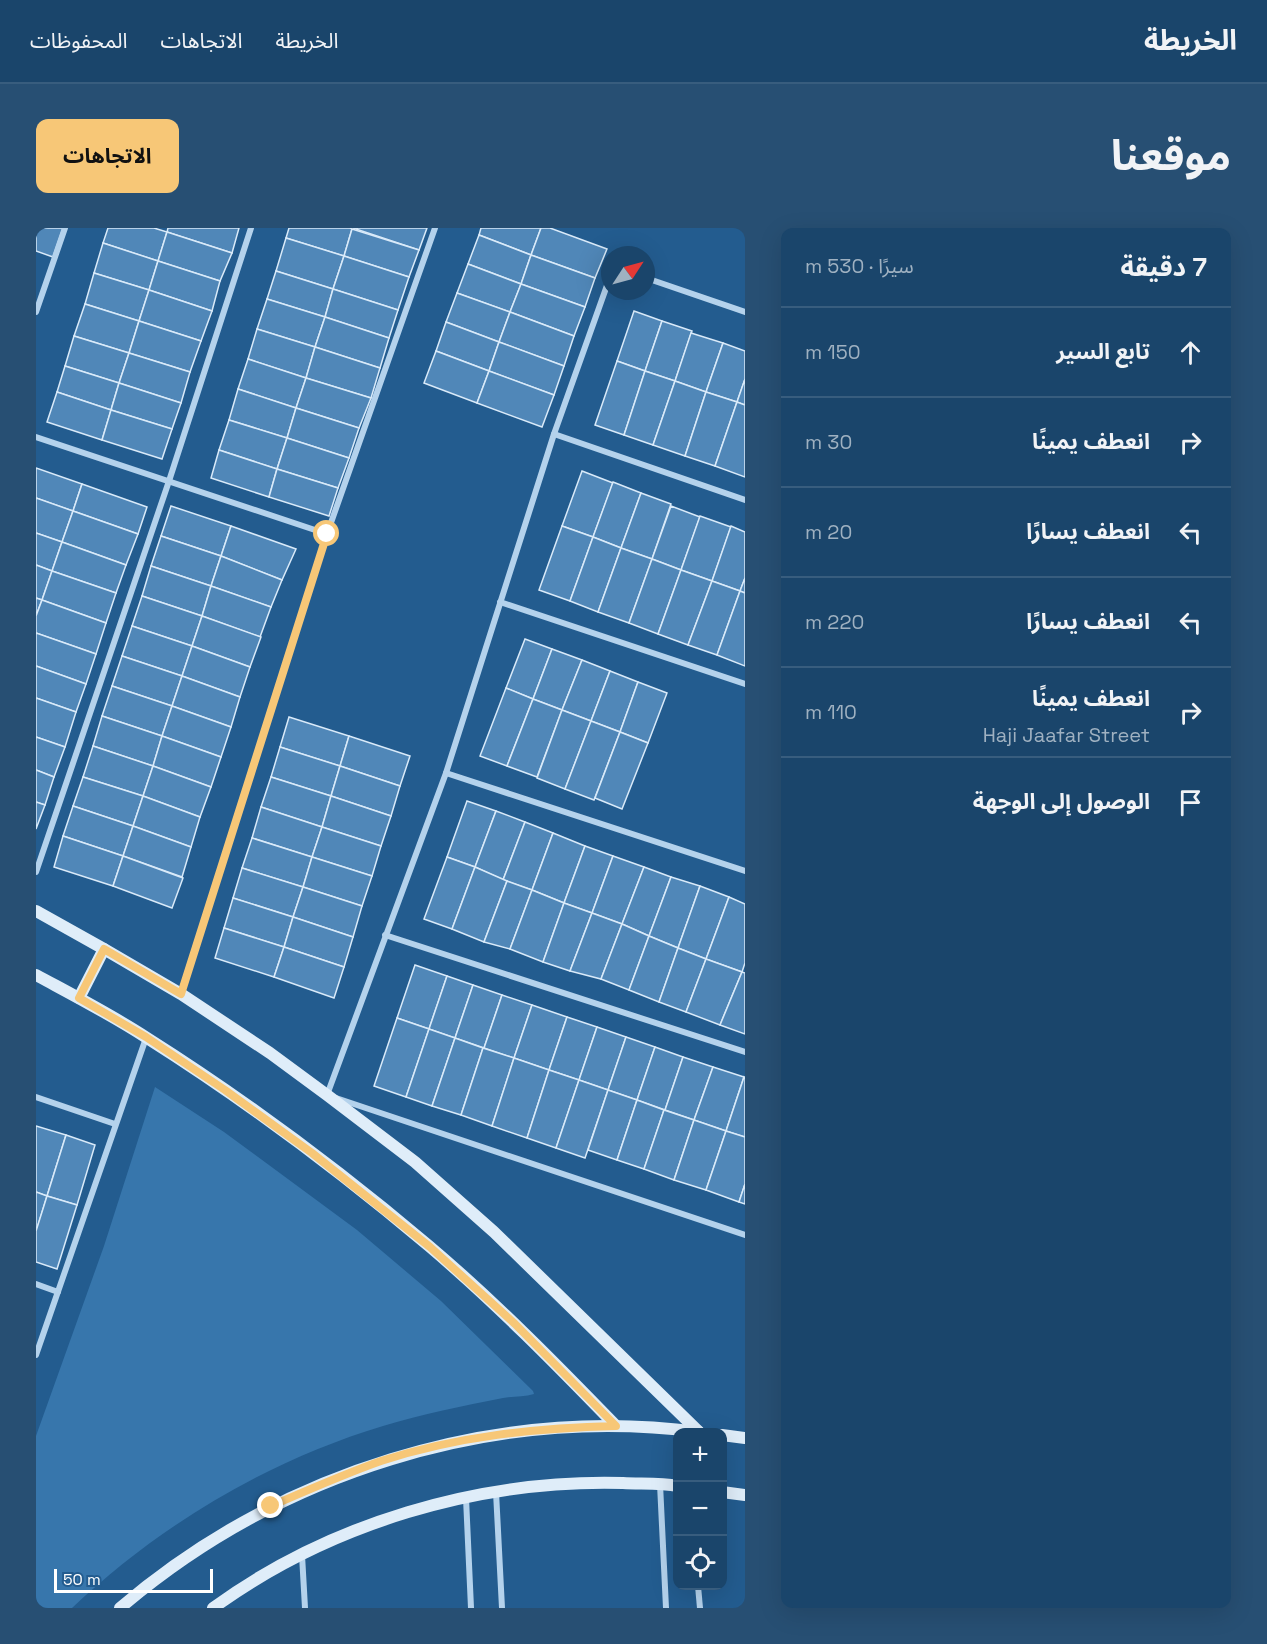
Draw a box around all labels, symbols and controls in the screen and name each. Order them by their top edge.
text: الخريطة [1144,22,1237,58]
text: المحفوظات [30,27,127,54]
text: الاتجاهات [160,27,242,54]
text: الخريطة [275,27,338,54]
button: الاتجاهات [36,119,179,193]
text: موقعنا [1111,129,1231,182]
north arrow [601,246,655,300]
text: 7 دقيقة [1121,250,1207,284]
text: سيرًا · 530 m [805,253,914,279]
icon: ahead [1174,336,1207,369]
text: تابع السير [1056,337,1150,365]
text: 150 m [805,339,861,365]
icon: right [1174,426,1207,459]
text: انعطف يمينًا [1032,427,1150,455]
text: 30 m [805,429,852,455]
icon: left [1174,516,1207,549]
text: انعطف يسارًا [1026,517,1150,545]
text: 20 m [805,519,852,545]
route start [313,520,339,546]
icon: left [1174,606,1207,639]
text: انعطف يسارًا [1026,607,1150,635]
text: 220 m [805,609,864,635]
text: انعطف يمينًا [1032,684,1150,712]
icon: right [1174,696,1207,729]
text: 110 m [805,699,857,725]
text: Haji Jaafar Street [983,722,1150,748]
icon: arrive [1174,786,1207,819]
text: الوصول إلى الوجهة [973,787,1150,815]
map controls [673,1428,727,1590]
button: + [673,1428,727,1482]
button: − [673,1482,727,1536]
route end [257,1492,283,1518]
button: locate [673,1536,727,1590]
scale bar [54,1566,213,1594]
text: 50 m [63,1569,101,1590]

